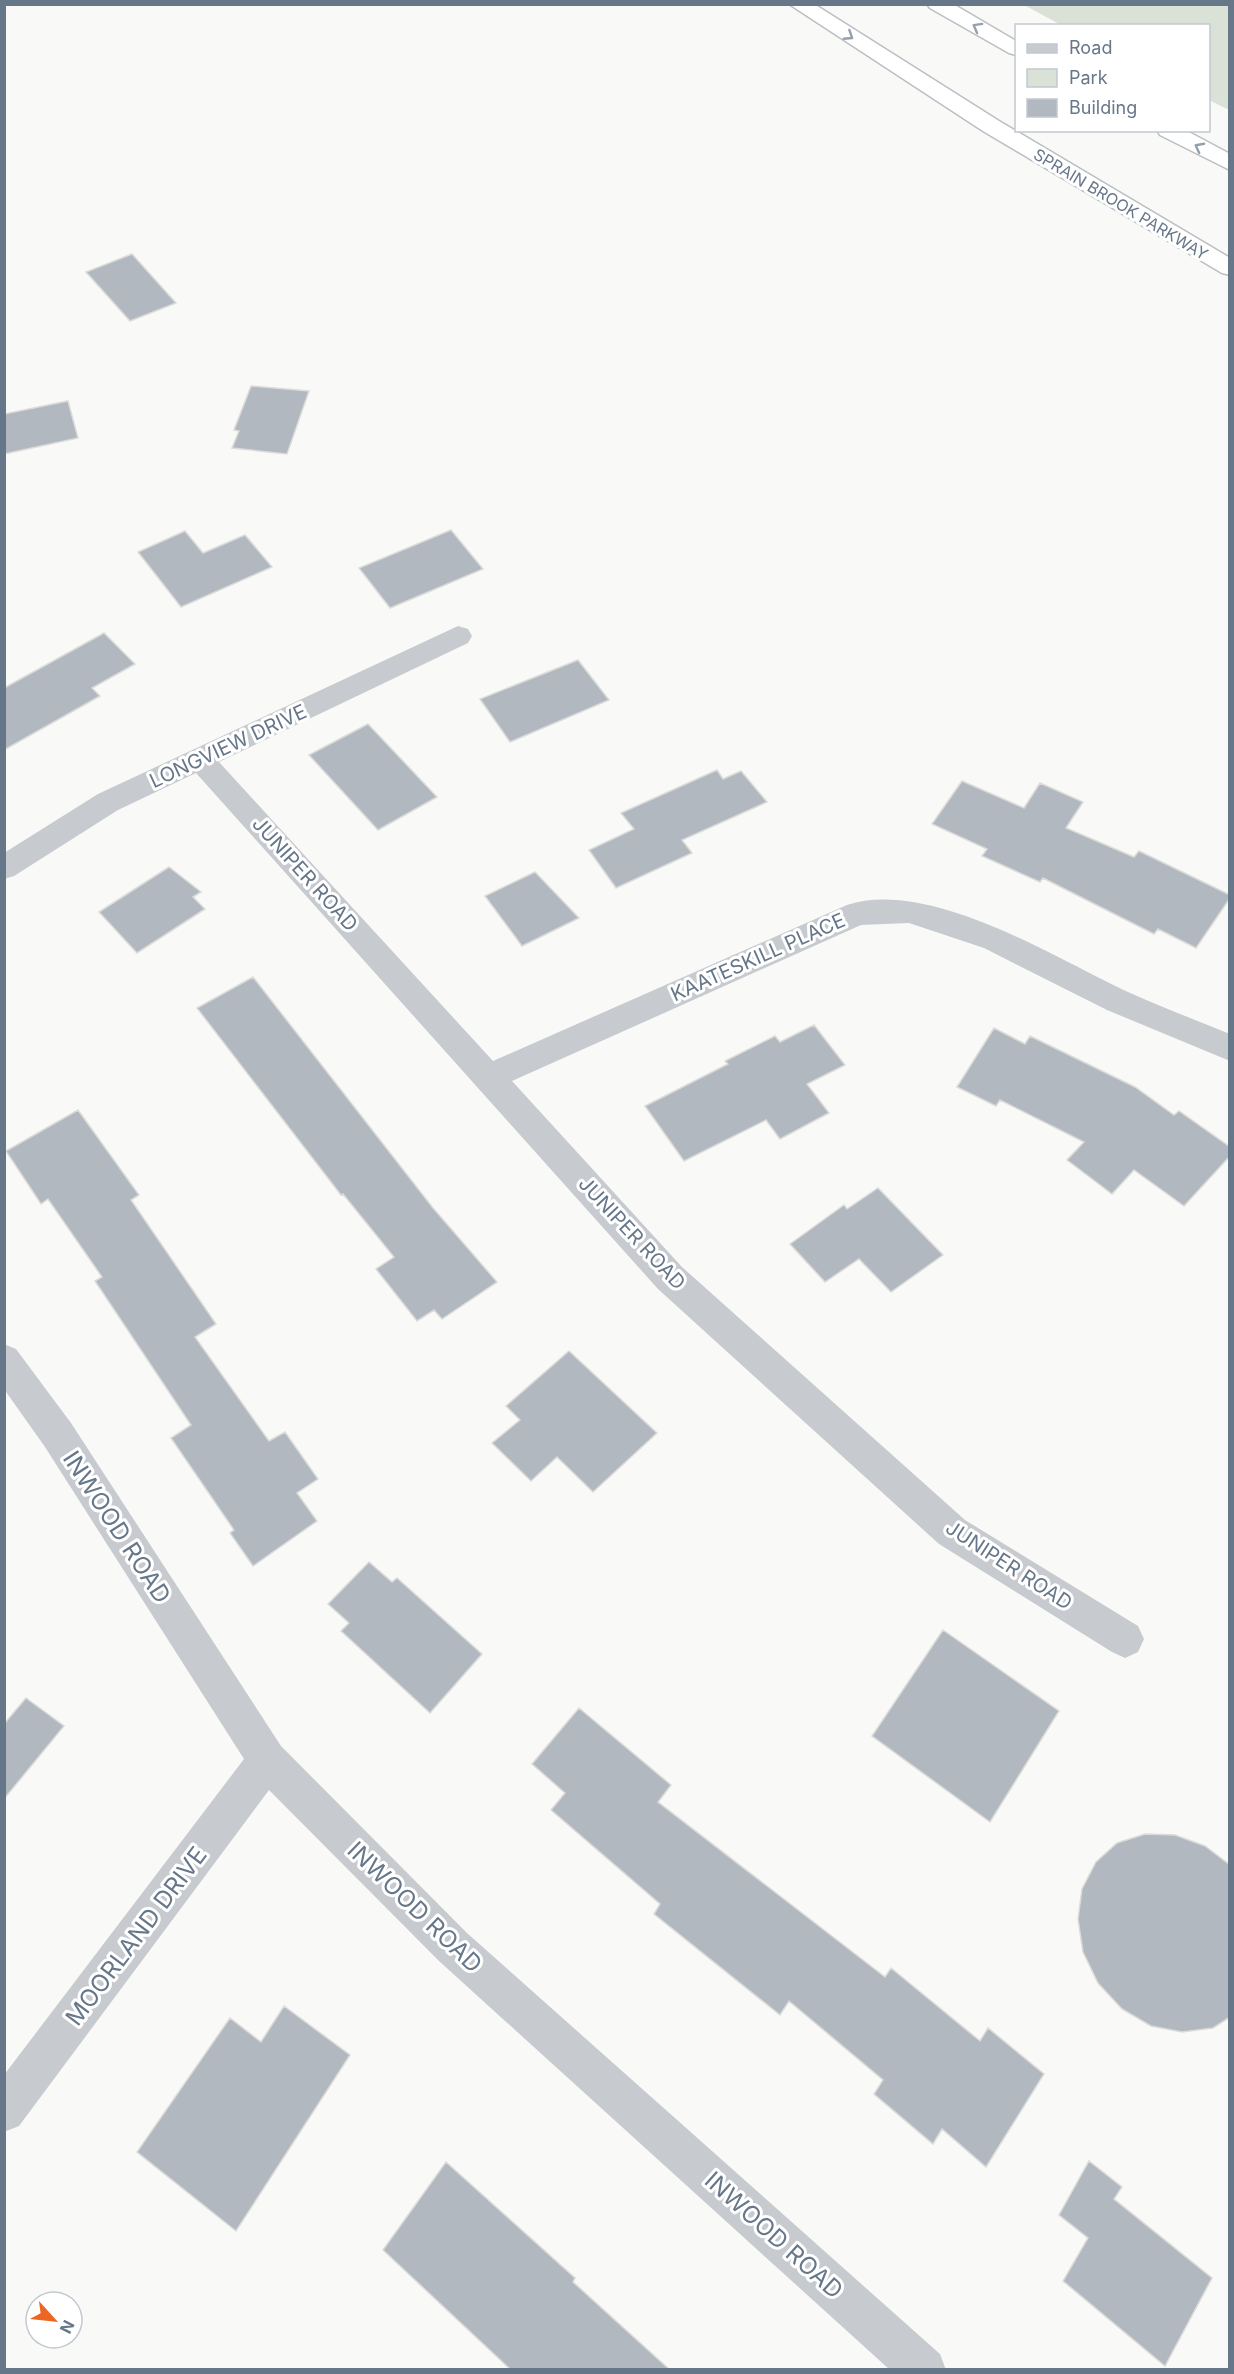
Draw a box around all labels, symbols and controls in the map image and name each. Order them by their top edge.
one-way arrow [972,23,983,34]
legend [1015,24,1210,132]
one-way arrow [842,29,853,40]
text: Road [1069,37,1112,58]
text: Park [1069,67,1108,88]
text: Building [1069,97,1137,118]
one-way arrow [1194,142,1205,154]
street label: SPRAIN BROOK PARKWAY [1030,144,1212,264]
street label: LONGVIEW DRIVE [146,699,310,793]
street label: JUNIPER ROAD [247,812,363,936]
street label: KAATESKILL PLACE [667,908,849,1006]
street label: JUNIPER ROAD [574,1172,690,1294]
street label: INWOOD ROAD [57,1445,177,1609]
street label: JUNIPER ROAD [941,1515,1077,1615]
street label: INWOOD ROAD [342,1836,488,1978]
street label: MOORLAND DRIVE [59,1841,213,2031]
street label: INWOOD ROAD [699,2165,849,2305]
north arrow [24,2290,84,2350]
text: N [56,2317,79,2337]

